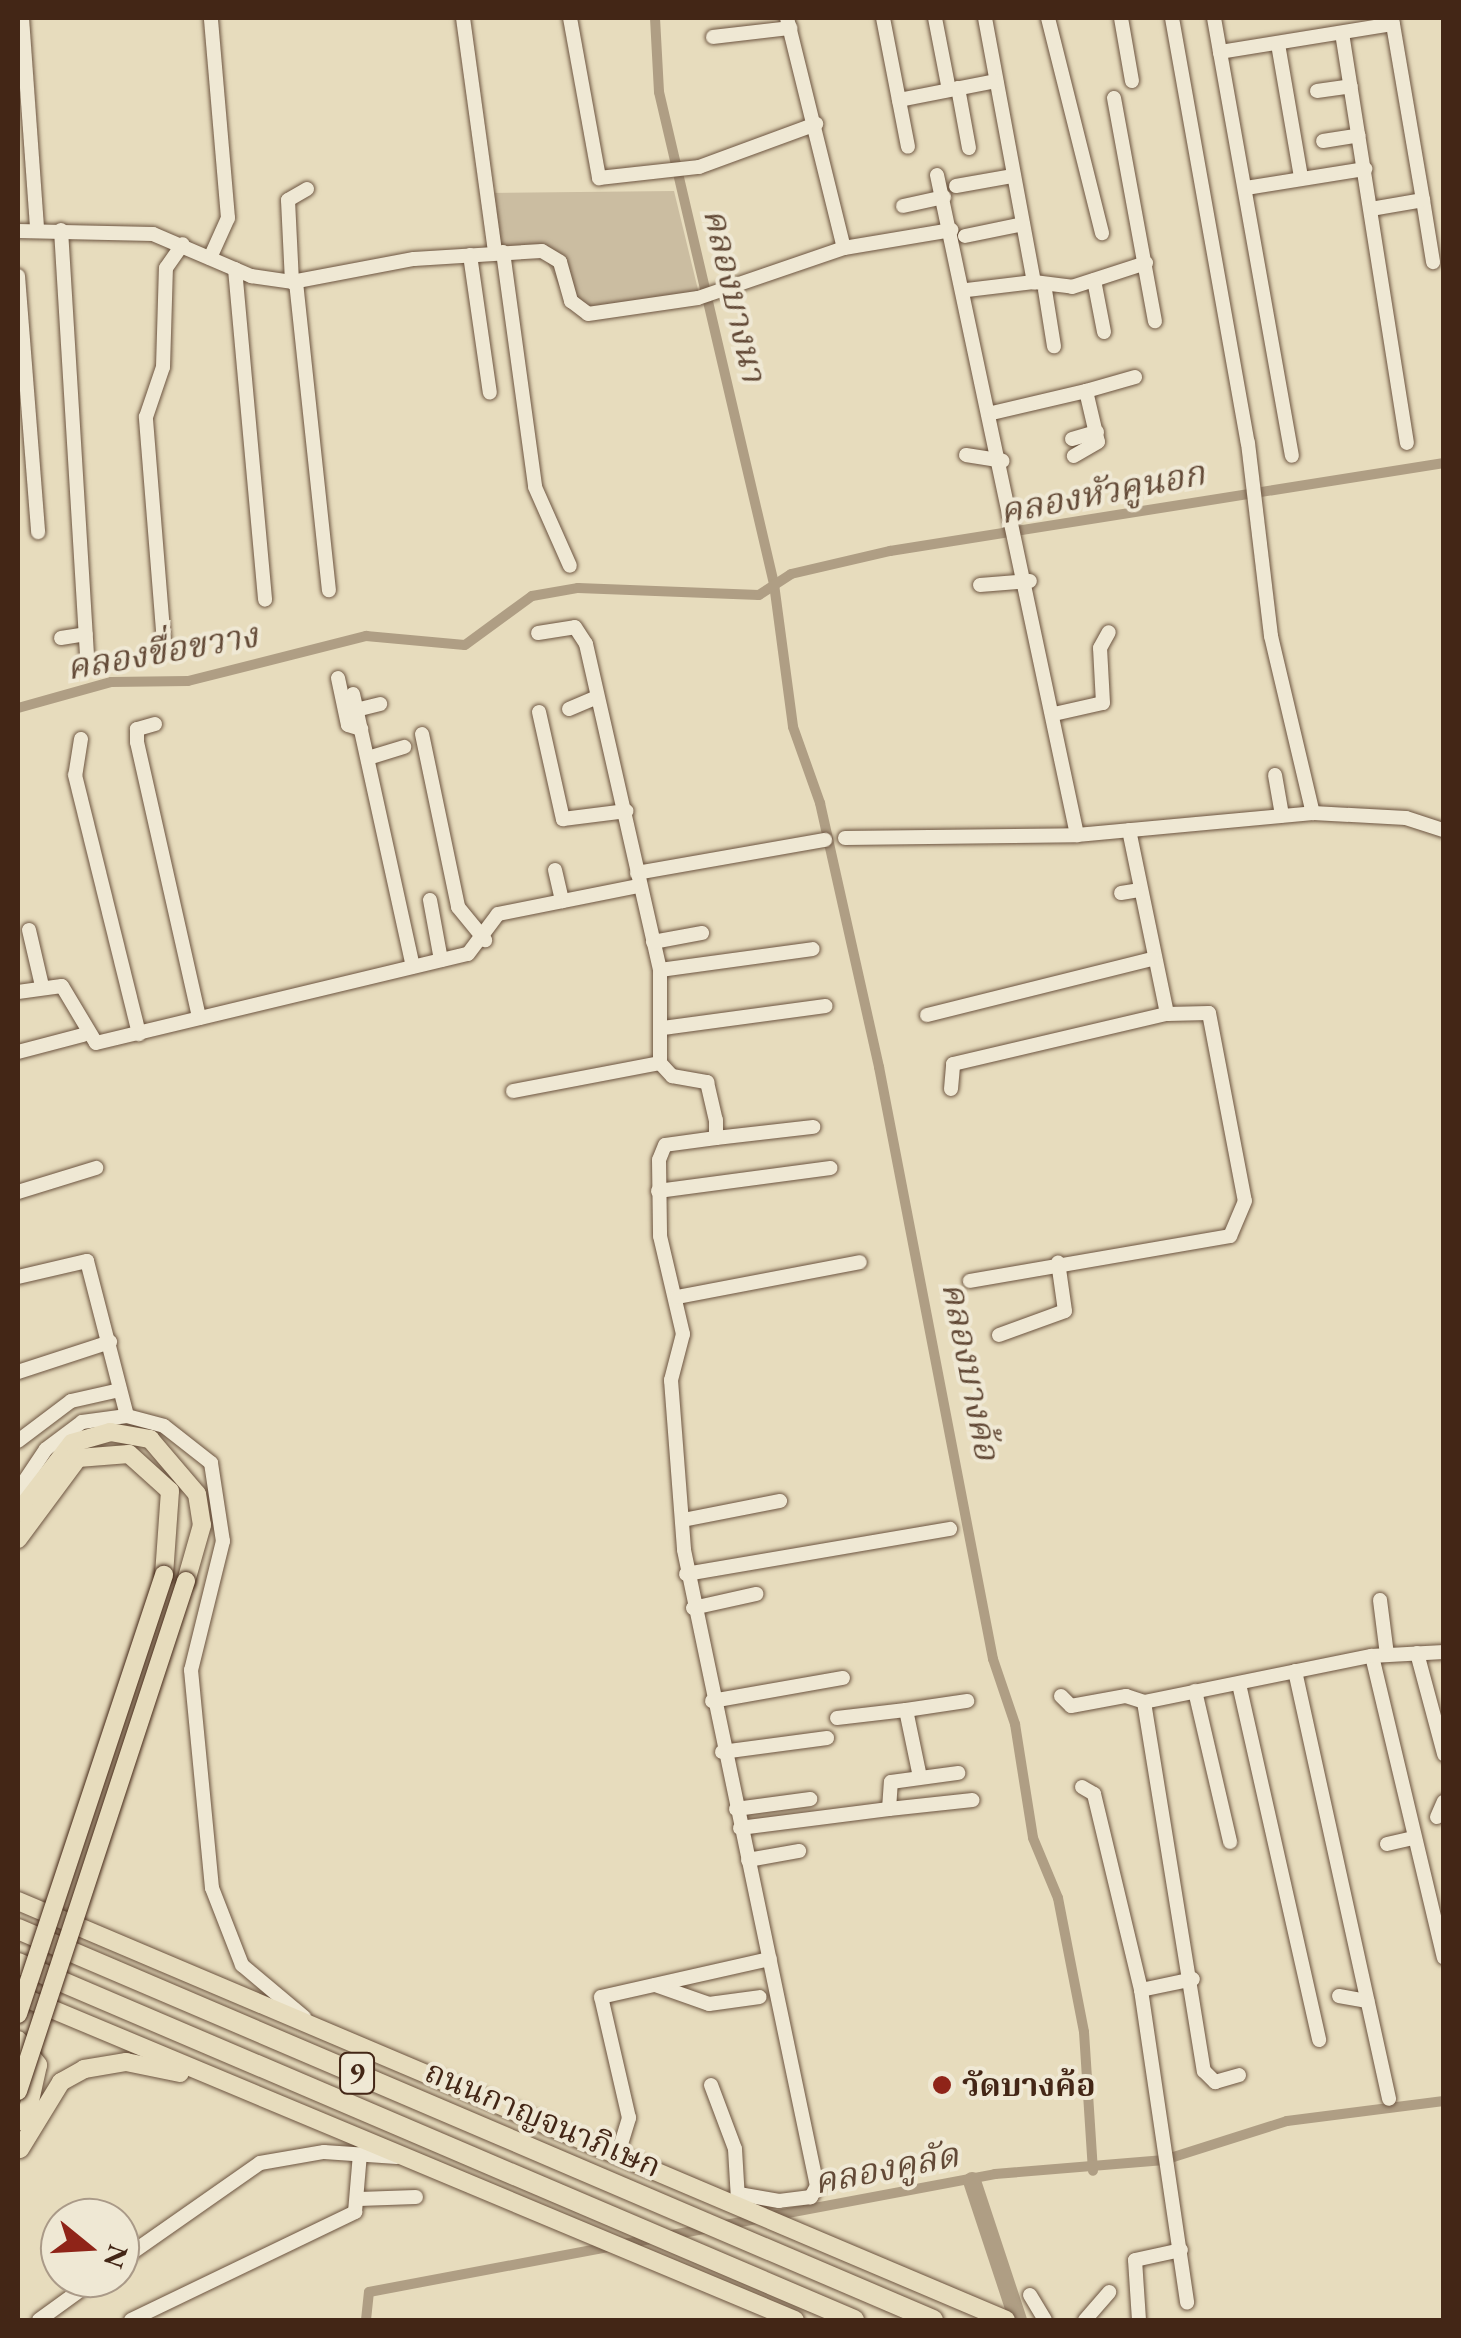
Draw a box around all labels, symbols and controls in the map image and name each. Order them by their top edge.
water label: คลองบางนา [695,204,775,386]
water label: คลองหัวคูนอก [996,452,1208,532]
water label: คลองขื่อขวาง [63,613,261,689]
water label: คลองบางค้อ [933,1279,1009,1463]
road number: 9 [337,2048,377,2098]
street label: ถนนกาญจนาภิเษก [419,2052,667,2186]
place label: วัดบางค้อ [962,2066,1096,2104]
marker: วัดบางค้อ [931,2074,953,2096]
water label: คลองคูลัด [810,2133,962,2203]
north arrow [40,2198,140,2298]
text: N [96,2240,137,2273]

